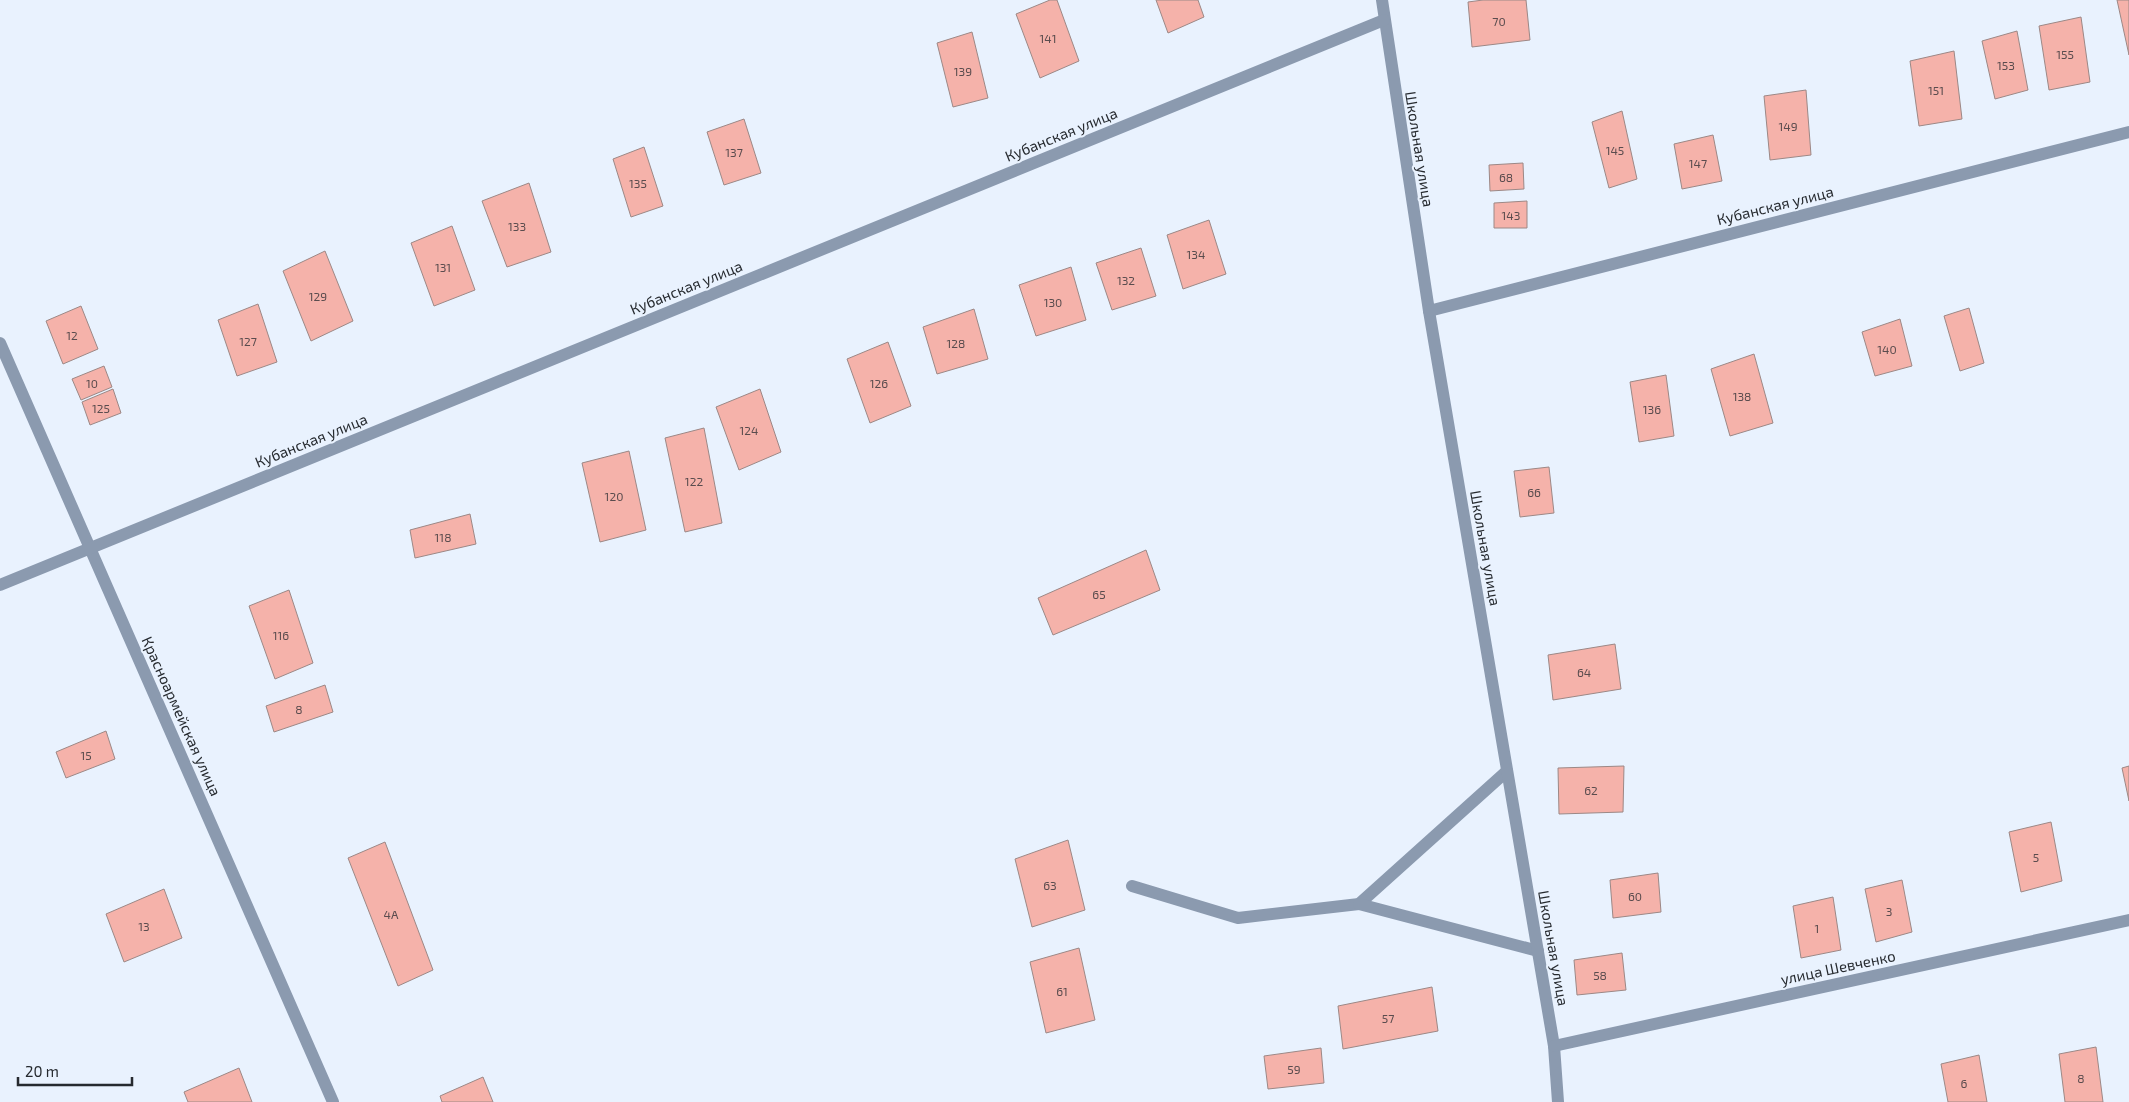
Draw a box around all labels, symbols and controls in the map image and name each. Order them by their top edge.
house number: 70 [1492,14,1506,28]
house number: 141 [1040,31,1056,45]
house number: 155 [2056,47,2074,61]
house number: 153 [1997,58,2015,72]
house number: 139 [954,64,972,78]
house number: 151 [1928,83,1944,97]
street label: Школьная улица [1401,90,1438,208]
street label: Кубанская улица [1002,103,1120,166]
house number: 149 [1778,119,1798,133]
house number: 145 [1606,143,1624,157]
house number: 137 [725,145,743,159]
house number: 147 [1689,156,1707,170]
house number: 68 [1499,170,1513,184]
house number: 135 [629,176,647,190]
street label: Кубанская улица [1715,182,1835,229]
house number: 143 [1502,208,1520,222]
house number: 133 [508,219,526,233]
house number: 134 [1187,247,1205,261]
street label: Кубанская улица [627,256,745,319]
house number: 131 [435,260,451,274]
house number: 132 [1117,273,1135,287]
house number: 129 [309,289,327,303]
house number: 130 [1044,295,1062,309]
house number: 12 [66,328,78,342]
house number: 127 [239,334,257,348]
house number: 128 [947,336,965,350]
house number: 140 [1877,342,1897,356]
house number: 10 [86,376,98,390]
house number: 126 [870,376,888,390]
house number: 138 [1733,389,1751,403]
house number: 125 [92,401,110,415]
house number: 136 [1643,402,1661,416]
street label: Кубанская улица [252,409,370,472]
house number: 124 [740,423,758,437]
house number: 122 [685,474,703,488]
house number: 66 [1527,485,1541,499]
house number: 120 [605,489,623,503]
street label: Школьная улица [1466,489,1505,607]
house number: 118 [435,530,451,544]
house number: 65 [1092,587,1106,601]
house number: 116 [273,628,289,642]
street label: Красноармейская улица [138,633,225,799]
house number: 64 [1577,665,1591,679]
house number: 8 [295,702,303,716]
house number: 15 [80,748,92,762]
house number: 62 [1584,783,1598,797]
house number: 5 [2033,850,2039,864]
house number: 63 [1043,878,1057,892]
street label: Школьная улица [1534,889,1573,1007]
house number: 60 [1628,889,1642,903]
house number: 3 [1886,904,1892,918]
house number: 4А [384,907,399,921]
house number: 13 [138,919,150,933]
house number: 1 [1815,921,1819,935]
street label: улица Шевченко [1779,946,1897,989]
house number: 58 [1593,968,1607,982]
house number: 61 [1056,984,1068,998]
house number: 57 [1382,1011,1394,1025]
scale bar [18,1054,131,1086]
text: 20 m [25,1062,59,1080]
house number: 59 [1287,1062,1301,1076]
house number: 8 [2077,1071,2085,1085]
house number: 6 [1961,1076,1968,1090]

